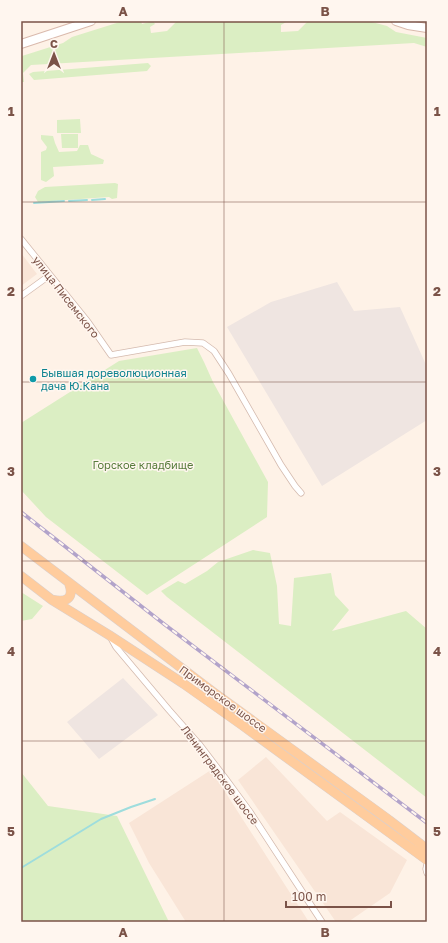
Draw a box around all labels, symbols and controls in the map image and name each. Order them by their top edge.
text: A [118,3,128,19]
text: B [320,3,330,19]
north arrow [34,34,74,74]
text: С [50,37,58,50]
text: 1 [8,103,15,119]
text: 1 [434,103,441,119]
street label: улица Писемского [30,253,103,341]
text: 2 [7,283,15,299]
text: 2 [433,283,441,299]
place label: Бывшая дореволюционная дача Ю.Кана [41,366,187,392]
marker: Бывшая дореволюционная дача Ю.Кана [28,374,38,384]
park label: Горское кладбище [93,458,193,471]
text: 3 [7,463,15,479]
text: 3 [433,463,441,479]
text: 4 [7,643,15,659]
text: 4 [433,643,441,659]
street label: Приморское шоссе [177,663,269,735]
street label: Ленинградское шоссе [179,723,262,827]
text: 5 [7,823,15,839]
text: 5 [433,823,441,839]
scale bar [286,883,391,909]
text: 100 m [292,889,326,904]
text: A [118,924,128,940]
text: B [320,924,330,940]

